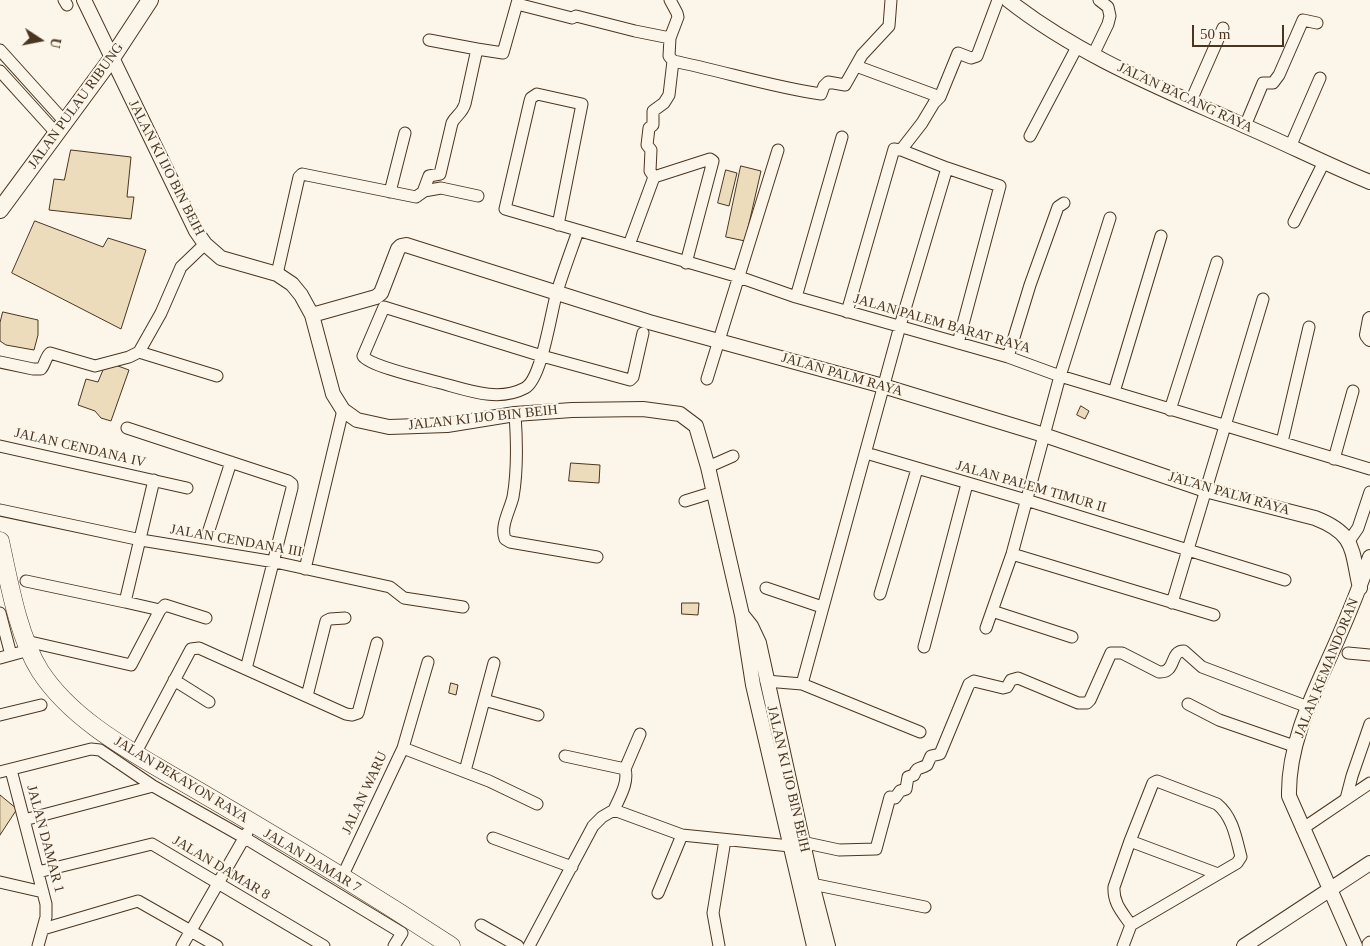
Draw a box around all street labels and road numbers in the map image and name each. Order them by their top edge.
street label: JALAN PULAU RIBUNG [25,40,127,172]
street label: JALAN BACANG RAYA [1115,59,1255,137]
street label: JALAN KI IJO BIN BEIH [124,97,208,239]
street label: JALAN PALEM BARAT RAYA [851,291,1033,357]
street label: JALAN PALM RAYA [779,350,905,400]
street label: JALAN KI IJO BIN BEIH [407,402,559,434]
street label: JALAN CENDANA IV [13,425,147,471]
street label: JALAN PALEM TIMUR II [954,458,1108,516]
street label: JALAN PALM RAYA [1166,469,1292,519]
street label: JALAN CENDANA III [169,521,303,561]
street label: JALAN KEMANDORAN [1291,596,1363,740]
street label: JALAN KI IJO BIN BEIH [763,704,813,854]
street label: JALAN PEKAYON RAYA [111,733,251,827]
street label: JALAN WARU [339,749,391,837]
street label: JALAN DAMAR 1 [23,783,67,895]
street label: JALAN DAMAR 7 [260,825,364,897]
street label: JALAN DAMAR 8 [169,832,273,904]

